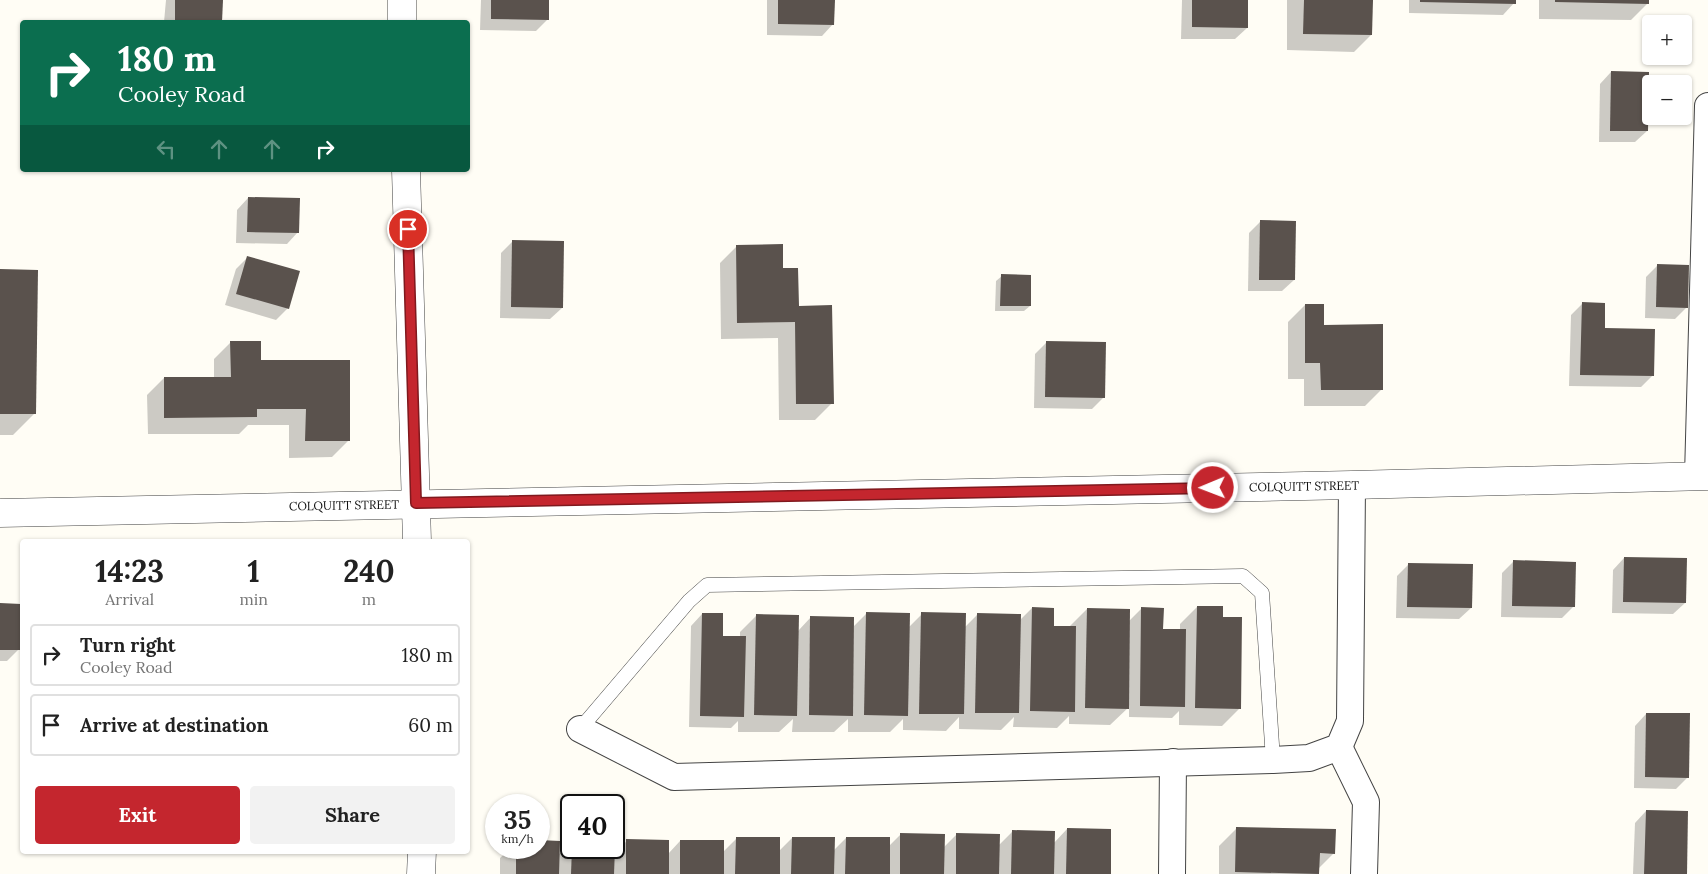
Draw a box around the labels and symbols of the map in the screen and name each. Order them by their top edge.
pin [387,208,429,250]
position arrow [1186,461,1238,513]
street label: COLQUITT STREET [1249,478,1360,494]
street label: COLQUITT STREET [289,497,400,513]
speed limit sign: 40 [560,794,625,859]

